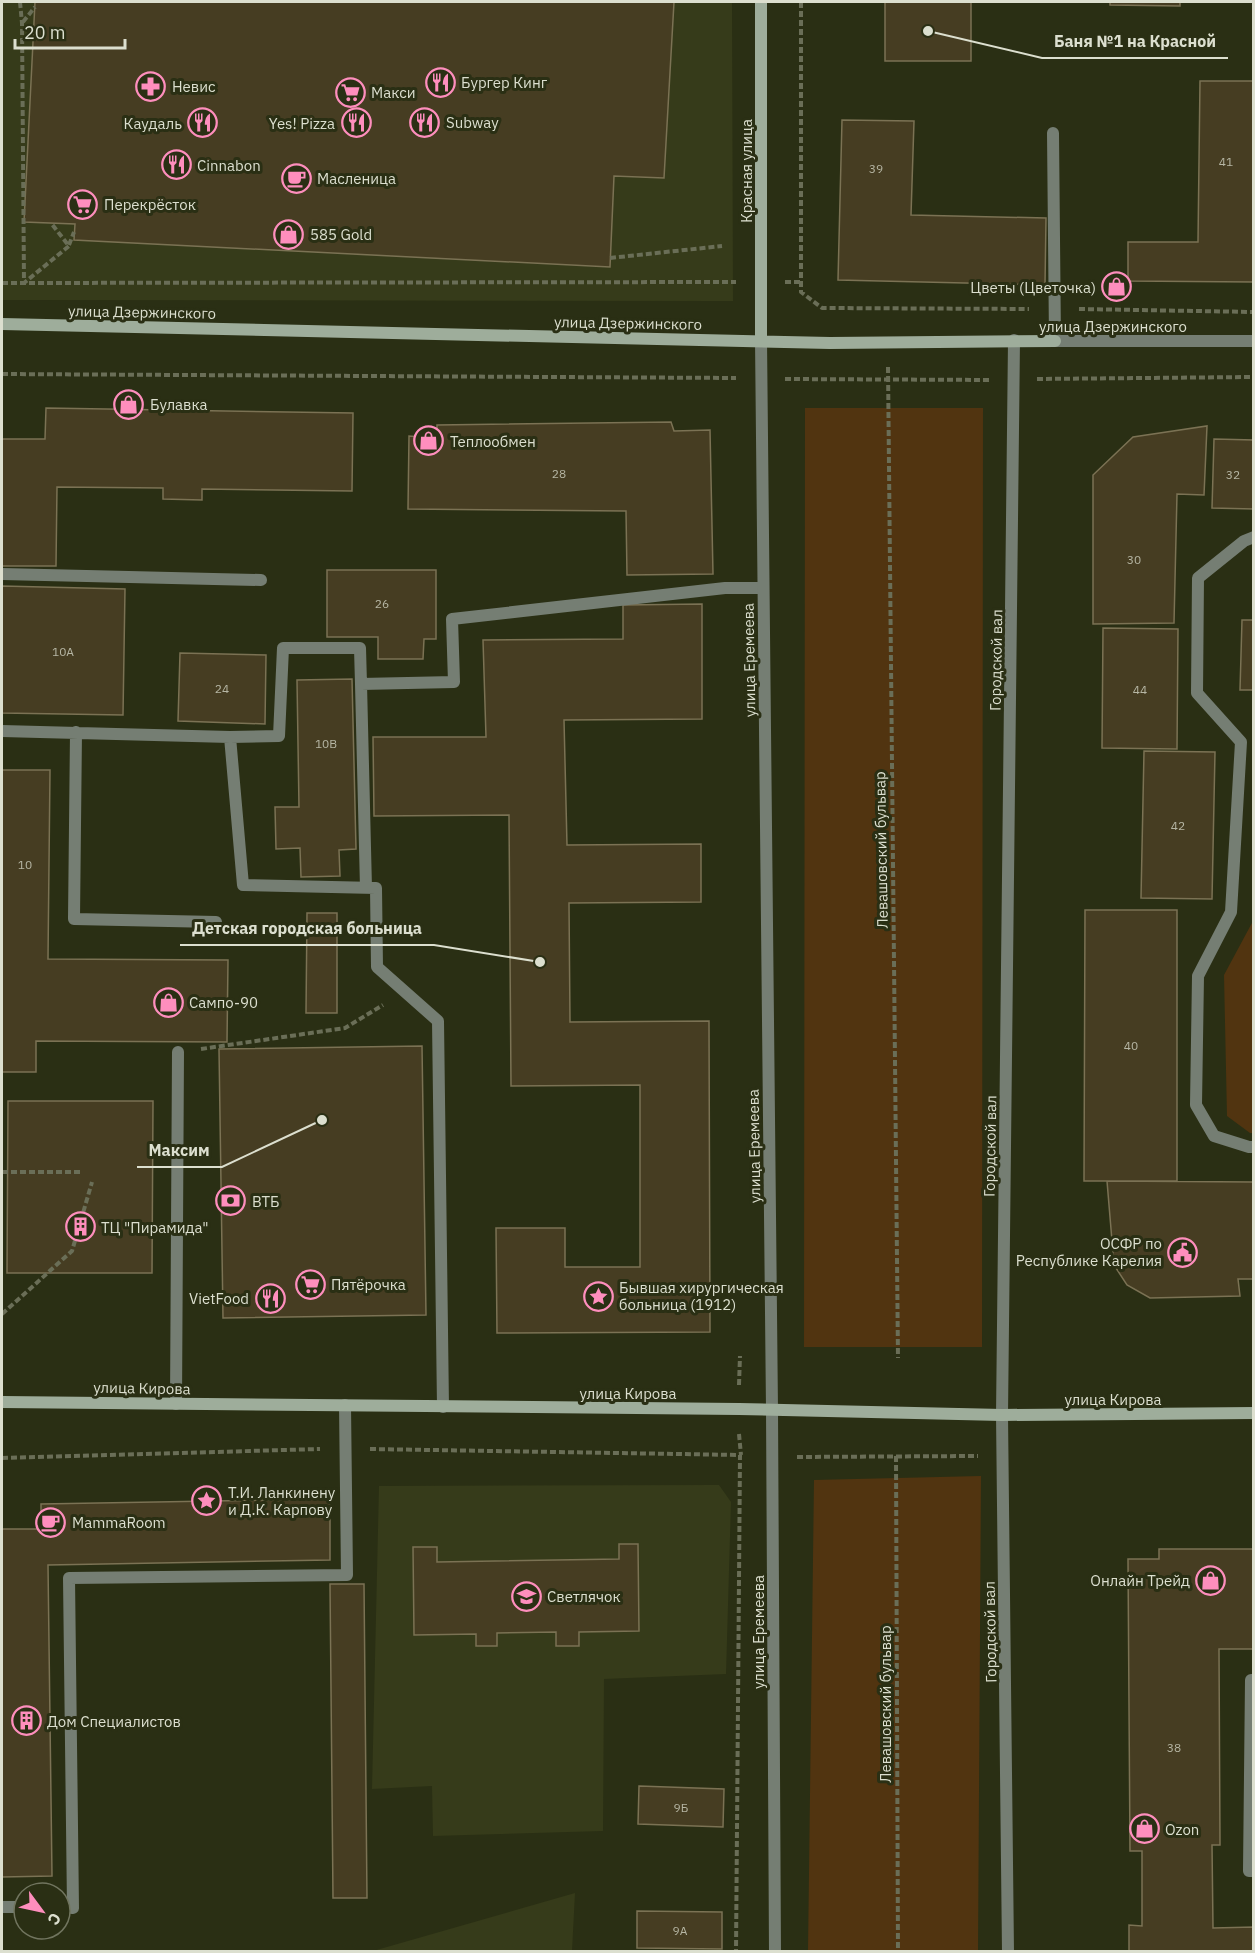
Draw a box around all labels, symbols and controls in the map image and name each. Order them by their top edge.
scale bar [15,12,124,50]
text: 20 m [24,21,66,44]
callout: Баня №1 на Красной [1042,24,1228,58]
text: Баня №1 на Красной [1054,31,1216,51]
restaurant icon: Бургер Кинг [424,66,456,98]
pharmacy icon: Невис [135,70,167,102]
place label: Бургер Кинг [461,73,548,92]
supermarket icon: Макси [334,76,366,108]
place label: Невис [172,77,216,96]
place label: Макси [371,83,416,102]
restaurant icon: Subway [409,106,441,138]
restaurant icon: Каудаль [187,107,219,139]
restaurant icon: Yes! Pizza [340,107,372,139]
place label: Subway [446,113,499,132]
place label: Каудаль [124,114,182,133]
place label: Yes! Pizza [269,114,335,133]
street label: Красная улица [737,119,756,223]
restaurant icon: Cinnabon [160,149,192,181]
house number: 41 [1219,154,1233,169]
place label: Cinnabon [197,156,261,175]
house number: 39 [869,161,883,176]
cafe icon: Масленица [280,162,312,194]
place label: Масленица [317,169,396,188]
supermarket icon: Перекрёсток [67,188,99,220]
place label: Перекрёсток [104,195,196,214]
shop icon: 585 Gold [273,218,305,250]
place label: 585 Gold [310,225,372,244]
shop icon: Цветы (Цветочка) [1101,271,1133,303]
place label: Цветы (Цветочка) [970,278,1096,297]
street label: улица Дзержинского [68,301,216,323]
street label: улица Дзержинского [554,312,702,334]
street label: улица Дзержинского [1039,317,1187,336]
shop icon: Булавка [113,388,145,420]
place label: Булавка [150,395,208,414]
shop icon: Теплообмен [413,425,445,457]
place label: Теплообмен [450,432,536,451]
house number: 28 [552,466,566,481]
house number: 32 [1226,467,1240,482]
house number: 30 [1127,552,1141,567]
house number: 26 [375,596,389,611]
street label: улица Еремеева [739,603,759,717]
street label: Городской вал [986,609,1006,711]
house number: 10А [52,644,74,659]
house number: 24 [215,681,229,696]
house number: 44 [1133,682,1147,697]
house number: 10В [315,736,337,751]
street label: Левашовский бульвар [870,771,892,929]
house number: 42 [1171,818,1185,833]
house number: 10 [18,857,32,872]
callout: Детская городская больница [180,911,434,945]
text: Детская городская больница [192,918,422,938]
shop icon: Сампо-90 [152,986,184,1018]
place label: Сампо-90 [189,993,258,1012]
house number: 40 [1124,1038,1138,1053]
street label: улица Еремеева [744,1089,764,1203]
street label: Городской вал [980,1095,1000,1197]
callout: Максим [137,1133,222,1167]
text: Максим [148,1140,210,1160]
bank icon: ВТБ [215,1185,247,1217]
place label: ВТБ [252,1192,280,1211]
building icon: ТЦ "Пирамида" [64,1211,96,1243]
place label: ТЦ "Пирамида" [101,1218,209,1237]
place label: ОСФР по Республике Карелия [1016,1234,1162,1270]
public building icon: ОСФР по Республике Карелия [1167,1236,1199,1268]
supermarket icon: Пятёрочка [294,1268,326,1300]
place label: Пятёрочка [331,1275,406,1294]
place label: Бывшая хирургическая больница (1912) [619,1278,784,1314]
place icon: Бывшая хирургическая больница (1912) [582,1280,614,1312]
restaurant icon: VietFood [254,1282,286,1314]
place label: VietFood [189,1289,249,1308]
street label: улица Кирова [93,1378,191,1398]
street label: улица Кирова [579,1384,677,1403]
street label: улица Кирова [1064,1390,1162,1409]
place label: Т.И. Ланкинену и Д.К. Карпову [228,1483,336,1519]
place icon: Т.И. Ланкинену и Д.К. Карпову [191,1485,223,1517]
cafe icon: MammaRoom [35,1506,67,1538]
place label: MammaRoom [72,1513,166,1532]
shop icon: Онлайн Трейд [1195,1564,1227,1596]
place label: Онлайн Трейд [1090,1571,1190,1590]
street label: улица Еремеева [749,1575,768,1689]
school or university icon: Светлячок [510,1580,542,1612]
street label: Городской вал [980,1581,1000,1683]
place label: Светлячок [547,1587,621,1606]
street label: Левашовский бульвар [876,1625,895,1783]
building icon: Дом Специалистов [10,1705,42,1737]
place label: Дом Специалистов [47,1712,181,1731]
house number: 38 [1167,1740,1181,1755]
house number: 9Б [674,1800,688,1815]
shop icon: Ozon [1128,1813,1160,1845]
place label: Ozon [1165,1820,1199,1839]
north arrow [12,1881,72,1941]
text: С [43,1909,66,1929]
house number: 9А [673,1923,688,1938]

